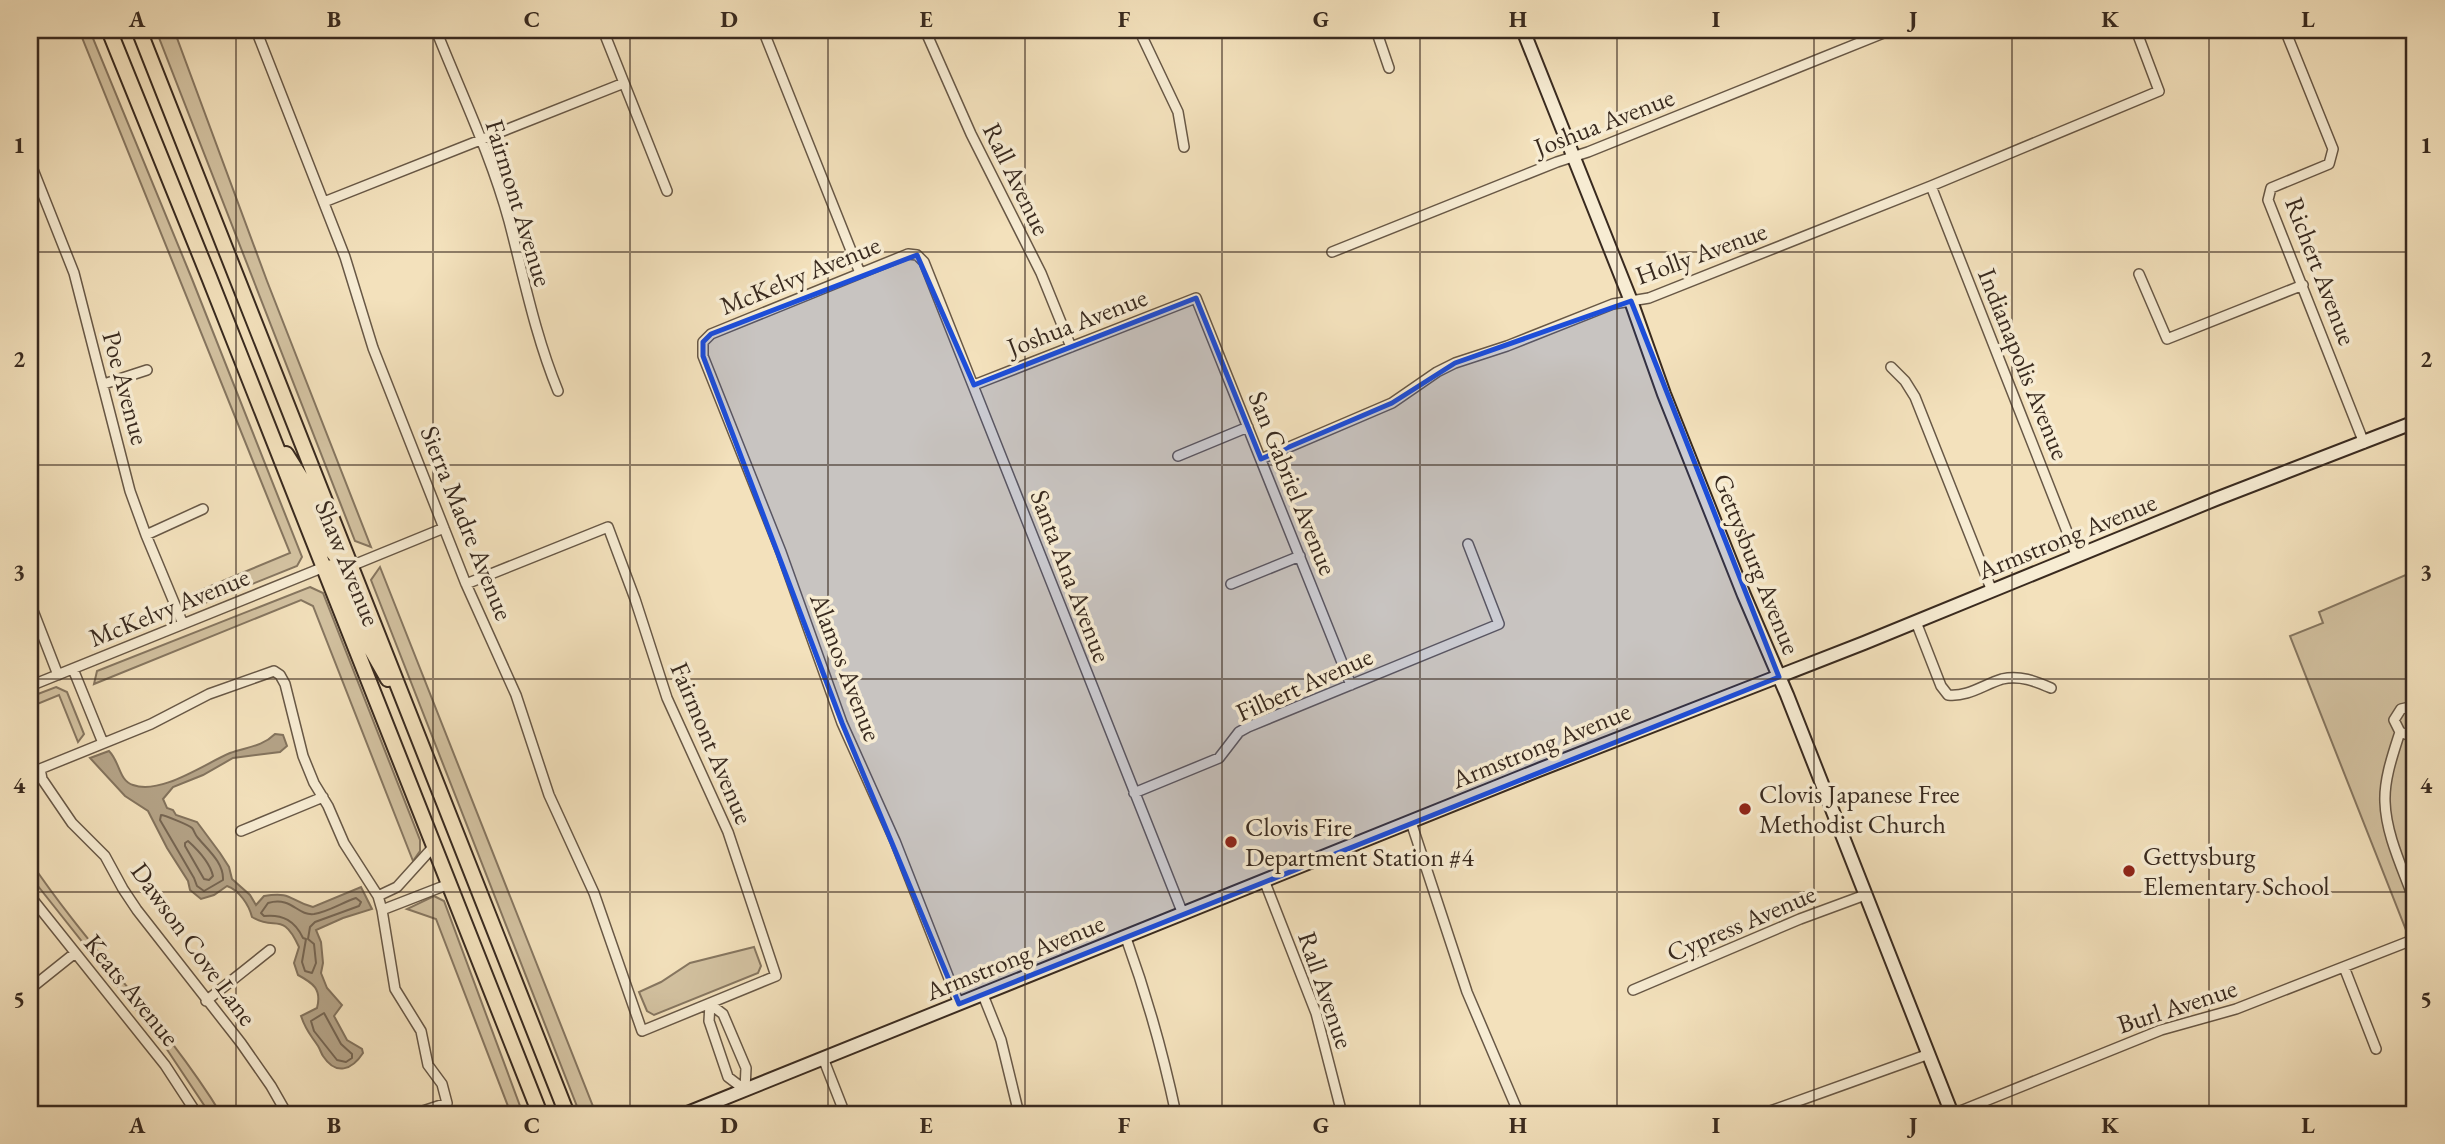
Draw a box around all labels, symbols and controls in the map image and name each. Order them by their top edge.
text: A [128,4,146,34]
text: B [327,4,341,34]
text: C [524,4,540,34]
text: D [720,4,738,34]
text: E [919,4,933,34]
text: F [1118,4,1131,34]
text: G [1313,4,1329,34]
text: H [1509,4,1527,34]
text: I [1712,4,1720,34]
text: J [1907,4,1918,34]
text: K [2101,4,2119,34]
text: L [2301,4,2315,34]
street label: Joshua Avenue [1527,80,1679,165]
street label: Fairmont Avenue [477,115,561,291]
street label: Rall Avenue [975,117,1059,241]
text: 1 [13,130,25,160]
text: 1 [2420,130,2432,160]
street label: Richert Avenue [2277,192,2365,350]
street label: Holly Avenue [1631,214,1771,292]
street label: McKelvy Avenue [715,227,885,323]
street label: Indianapolis Avenue [1970,263,2078,465]
street label: Joshua Avenue [1000,280,1152,365]
street label: Poe Avenue [95,328,157,448]
text: 2 [13,344,25,374]
text: 2 [2420,344,2432,374]
street label: San Gabriel Avenue [1241,386,1345,580]
street label: Sierra Madre Avenue [413,421,521,625]
street label: Gettysburg Avenue [1705,469,1809,659]
street label: Santa Ana Avenue [1023,485,1119,667]
street label: Armstrong Avenue [1972,485,2161,588]
street label: Shaw Avenue [307,495,389,631]
text: 3 [13,557,25,587]
text: 3 [2420,557,2432,587]
street label: McKelvy Avenue [84,559,254,655]
street label: Alamos Avenue [802,587,890,746]
street label: Filbert Avenue [1230,639,1378,729]
street label: Fairmont Avenue [663,657,761,829]
street label: Armstrong Avenue [1446,694,1635,797]
text: 4 [13,770,26,800]
text: 4 [2420,770,2433,800]
place label: Clovis Japanese Free Methodist Church [1759,777,1960,841]
marker: Clovis Japanese Free Methodist Church [1737,801,1753,817]
place label: Clovis Fire Department Station #4 [1245,810,1475,874]
marker: Clovis Fire Department Station #4 [1223,834,1239,850]
place label: Gettysburg Elementary School [2143,839,2330,903]
street label: Dawson Cove Lane [123,856,265,1032]
marker: Gettysburg Elementary School [2121,863,2137,879]
street label: Cypress Avenue [1661,876,1821,970]
street label: Armstrong Avenue [920,906,1109,1009]
street label: Keats Avenue [76,927,188,1053]
street label: Rall Avenue [1290,927,1362,1053]
street label: Burl Avenue [2113,971,2241,1041]
text: 5 [13,984,25,1014]
text: 5 [2420,984,2432,1014]
text: A [128,1110,146,1140]
text: B [327,1110,341,1140]
text: C [524,1110,540,1140]
text: D [720,1110,738,1140]
text: E [919,1110,933,1140]
text: F [1118,1110,1131,1140]
text: G [1313,1110,1329,1140]
text: H [1509,1110,1527,1140]
text: I [1712,1110,1720,1140]
text: J [1907,1110,1918,1140]
text: K [2101,1110,2119,1140]
text: L [2301,1110,2315,1140]

